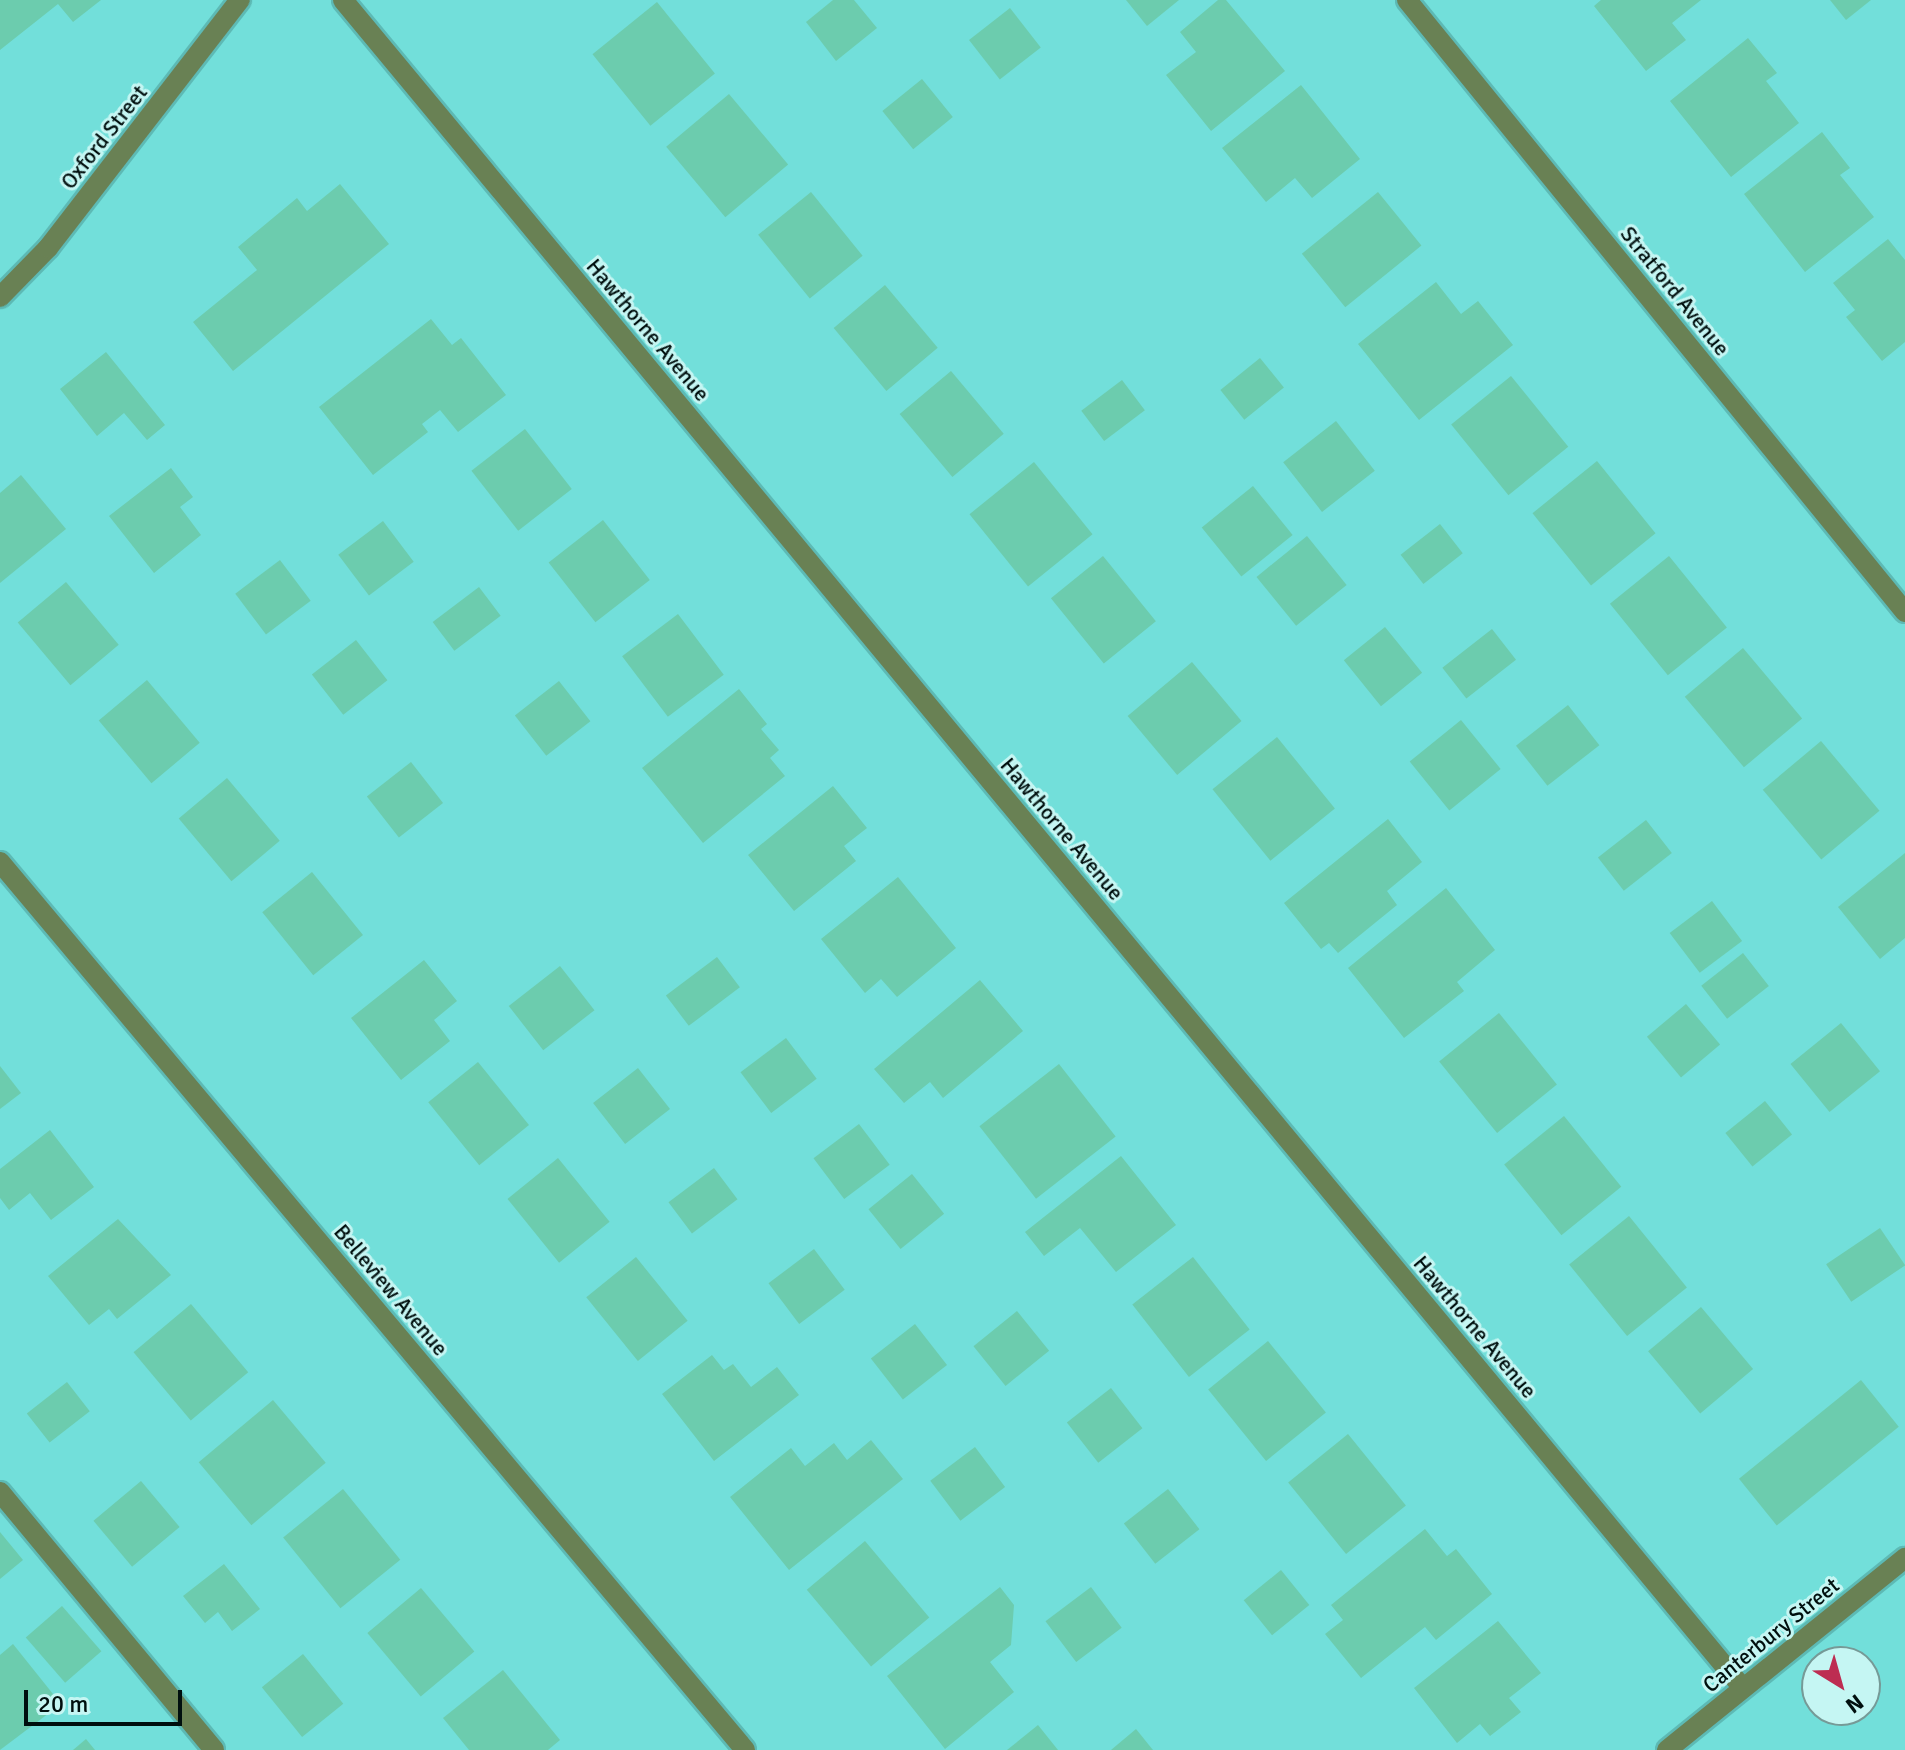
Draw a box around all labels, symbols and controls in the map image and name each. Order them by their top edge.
street label: Oxford Street [55,80,153,194]
street label: Stratford Avenue [1615,221,1735,361]
street label: Hawthorne Avenue [581,253,715,407]
street label: Hawthorne Avenue [995,752,1129,906]
street label: Belleview Avenue [328,1219,454,1361]
street label: Hawthorne Avenue [1408,1250,1542,1404]
street label: Canterbury Street [1698,1572,1844,1698]
north arrow [1801,1646,1881,1726]
scale bar [28,1674,186,1724]
text: 20 m [38,1689,88,1719]
text: N [1840,1689,1869,1719]

